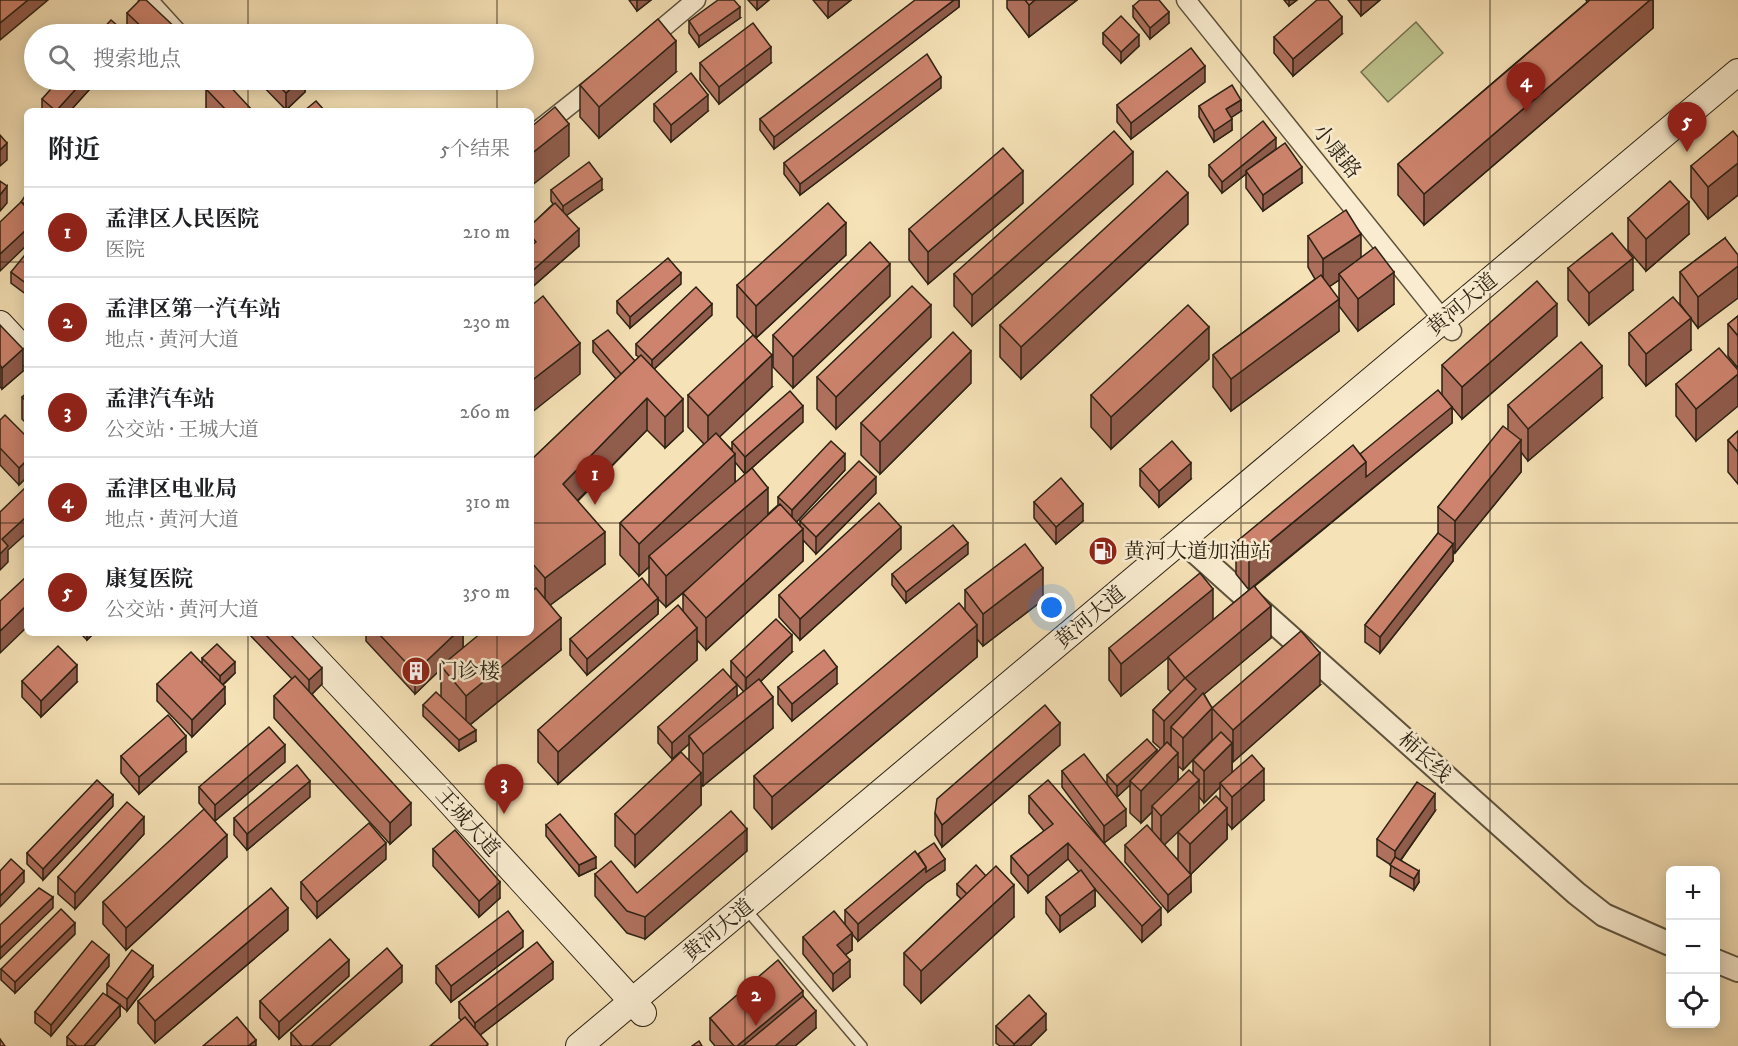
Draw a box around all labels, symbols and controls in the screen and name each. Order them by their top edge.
search box [24,24,534,90]
icon: search [45,41,78,74]
text: 搜索地点 [93,46,181,73]
pin: 4 [1506,63,1546,112]
pin: 5 [1668,102,1706,152]
street label: 小康路 [1306,119,1366,184]
text: 附近 [48,134,100,167]
text: 5个结果 [440,137,510,162]
text: 孟津区人民医院 [105,206,259,233]
text: 1 [64,220,71,245]
text: 210 m [463,220,510,245]
text: 医院 [105,238,145,263]
street label: 黄河大道 [1422,268,1503,342]
text: 孟津区第一汽车站 [105,296,281,323]
text: 2 [63,310,72,335]
text: 230 m [463,310,510,335]
text: 地点 · 黄河大道 [105,328,238,353]
text: 孟津汽车站 [105,386,215,413]
text: 3 [64,400,71,425]
text: 260 m [460,400,510,425]
text: 公交站 · 王城大道 [105,418,258,443]
pin: 1 [576,456,614,505]
text: 孟津区电业局 [105,476,237,503]
text: 4 [62,490,73,515]
text: 310 m [465,490,510,515]
text: 地点 · 黄河大道 [105,508,238,533]
fuel station icon: 黄河大道加油站 [1087,535,1119,567]
place label: 黄河大道加油站 [1124,539,1271,565]
text: 康复医院 [105,566,193,593]
text: 5 [63,580,72,605]
text: 350 m [463,580,510,605]
street label: 黄河大道 [1050,581,1131,655]
your location [1037,593,1066,622]
text: 公交站 · 黄河大道 [105,598,258,623]
building icon: 门诊楼 [400,655,432,687]
place label: 门诊楼 [437,659,500,685]
street label: 柿长线 [1392,727,1456,788]
pin: 3 [484,764,524,814]
street label: 王城大道 [429,783,505,863]
map controls [1666,866,1720,1028]
button: + [1666,866,1720,920]
street label: 黄河大道 [678,894,759,968]
button: − [1666,920,1720,974]
button: locate [1666,974,1720,1028]
pin: 2 [736,976,776,1026]

